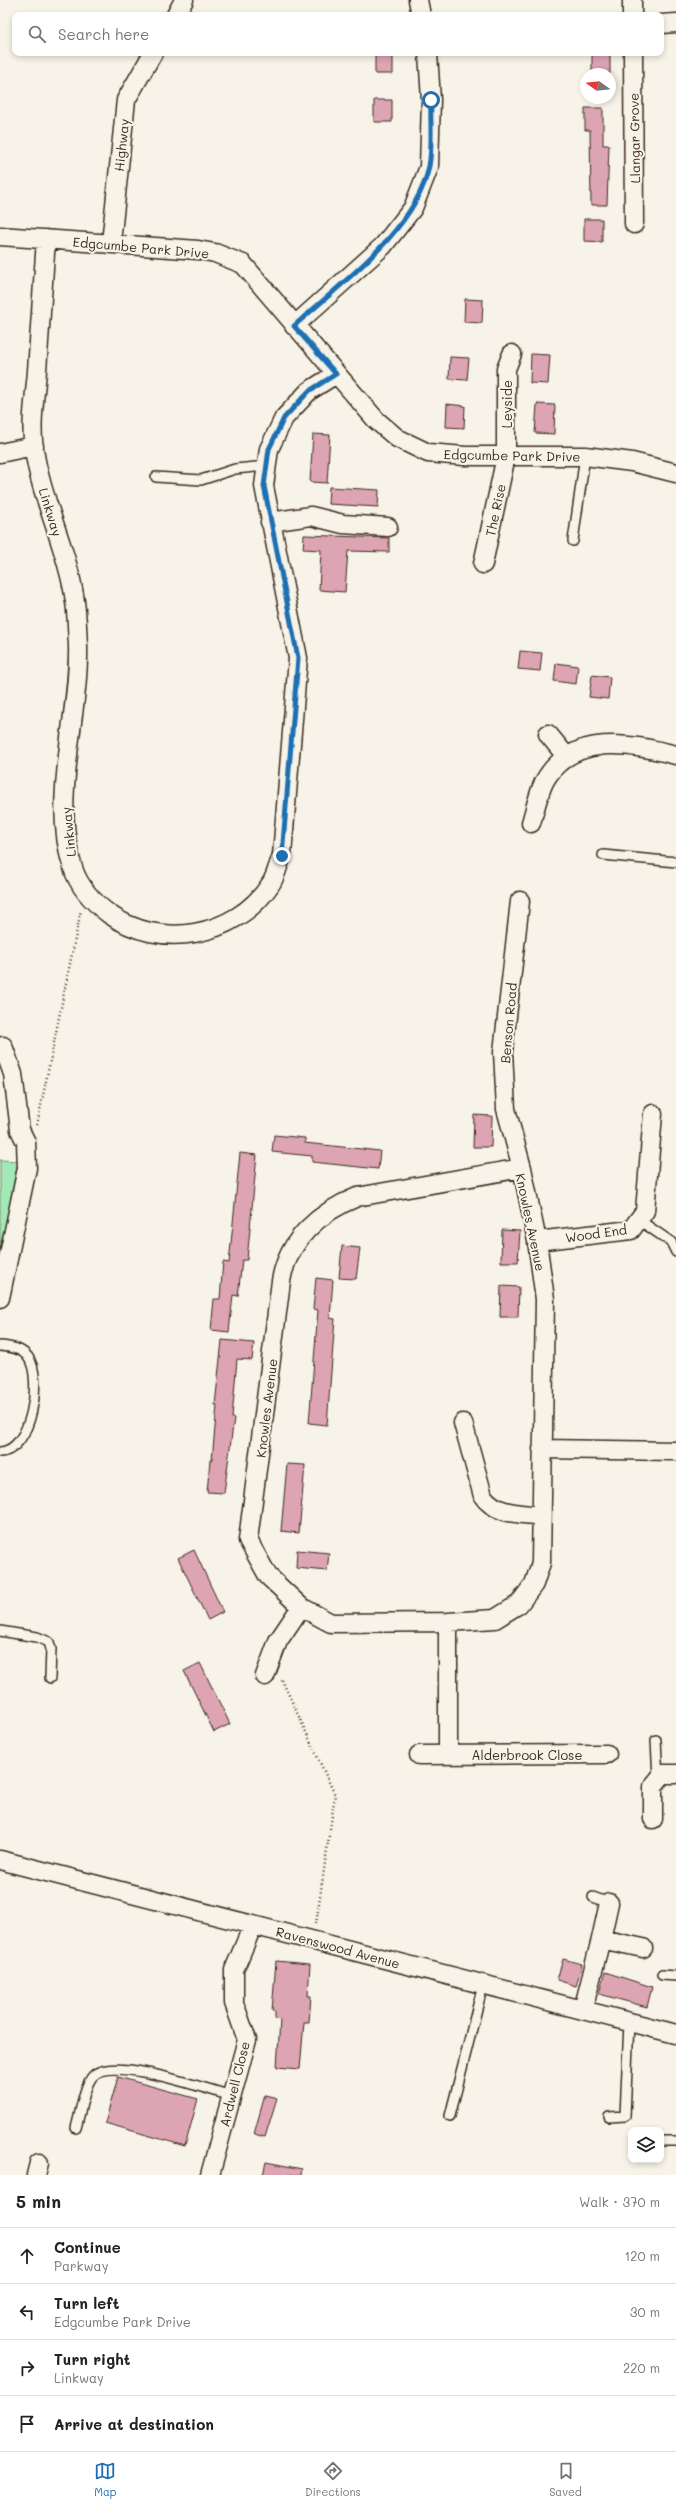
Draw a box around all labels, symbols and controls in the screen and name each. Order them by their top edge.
search box [12,12,664,56]
icon: search [26,23,48,45]
text: Search here [58,24,149,44]
north arrow [580,68,616,104]
route start [422,91,440,109]
street label: Llangar Grove [625,93,643,183]
street label: Highway [110,117,132,172]
street label: Edgcumbe Park Drive [72,233,210,261]
street label: Leyside [498,380,515,428]
street label: Edgcumbe Park Drive [443,445,581,465]
street label: The Rise [481,482,509,538]
street label: Linkway [36,486,66,539]
street label: Linkway [57,806,79,858]
route end [273,847,291,865]
street label: Benson Road [496,982,520,1064]
street label: Knowles Avenue [512,1171,550,1273]
street label: Wood End [564,1220,628,1246]
street label: Knowles Avenue [251,1357,281,1459]
street label: Alderbrook Close [472,1746,582,1763]
street label: Ravenswood Avenue [274,1922,402,1972]
street label: Ardwell Close [215,2040,253,2128]
map controls [628,2127,664,2163]
button: layers [628,2127,664,2163]
text: 5 min [16,2190,61,2212]
text: Walk · 370 m [579,2193,660,2210]
text: Continue [54,2237,121,2257]
icon: ahead [16,2245,38,2267]
text: 120 m [624,2247,660,2264]
text: Parkway [54,2257,108,2274]
text: Turn left [54,2293,119,2313]
icon: left [16,2301,38,2323]
text: 30 m [630,2303,660,2320]
text: Edgcumbe Park Drive [54,2313,191,2330]
text: Turn right [54,2349,131,2369]
icon: right [16,2357,38,2379]
text: 220 m [623,2359,660,2376]
text: Linkway [54,2369,104,2386]
icon: arrive [16,2413,38,2435]
text: Arrive at destination [54,2414,214,2434]
tab: Map [94,2460,117,2499]
tab: Directions [305,2460,361,2499]
tab: Saved [549,2460,582,2499]

